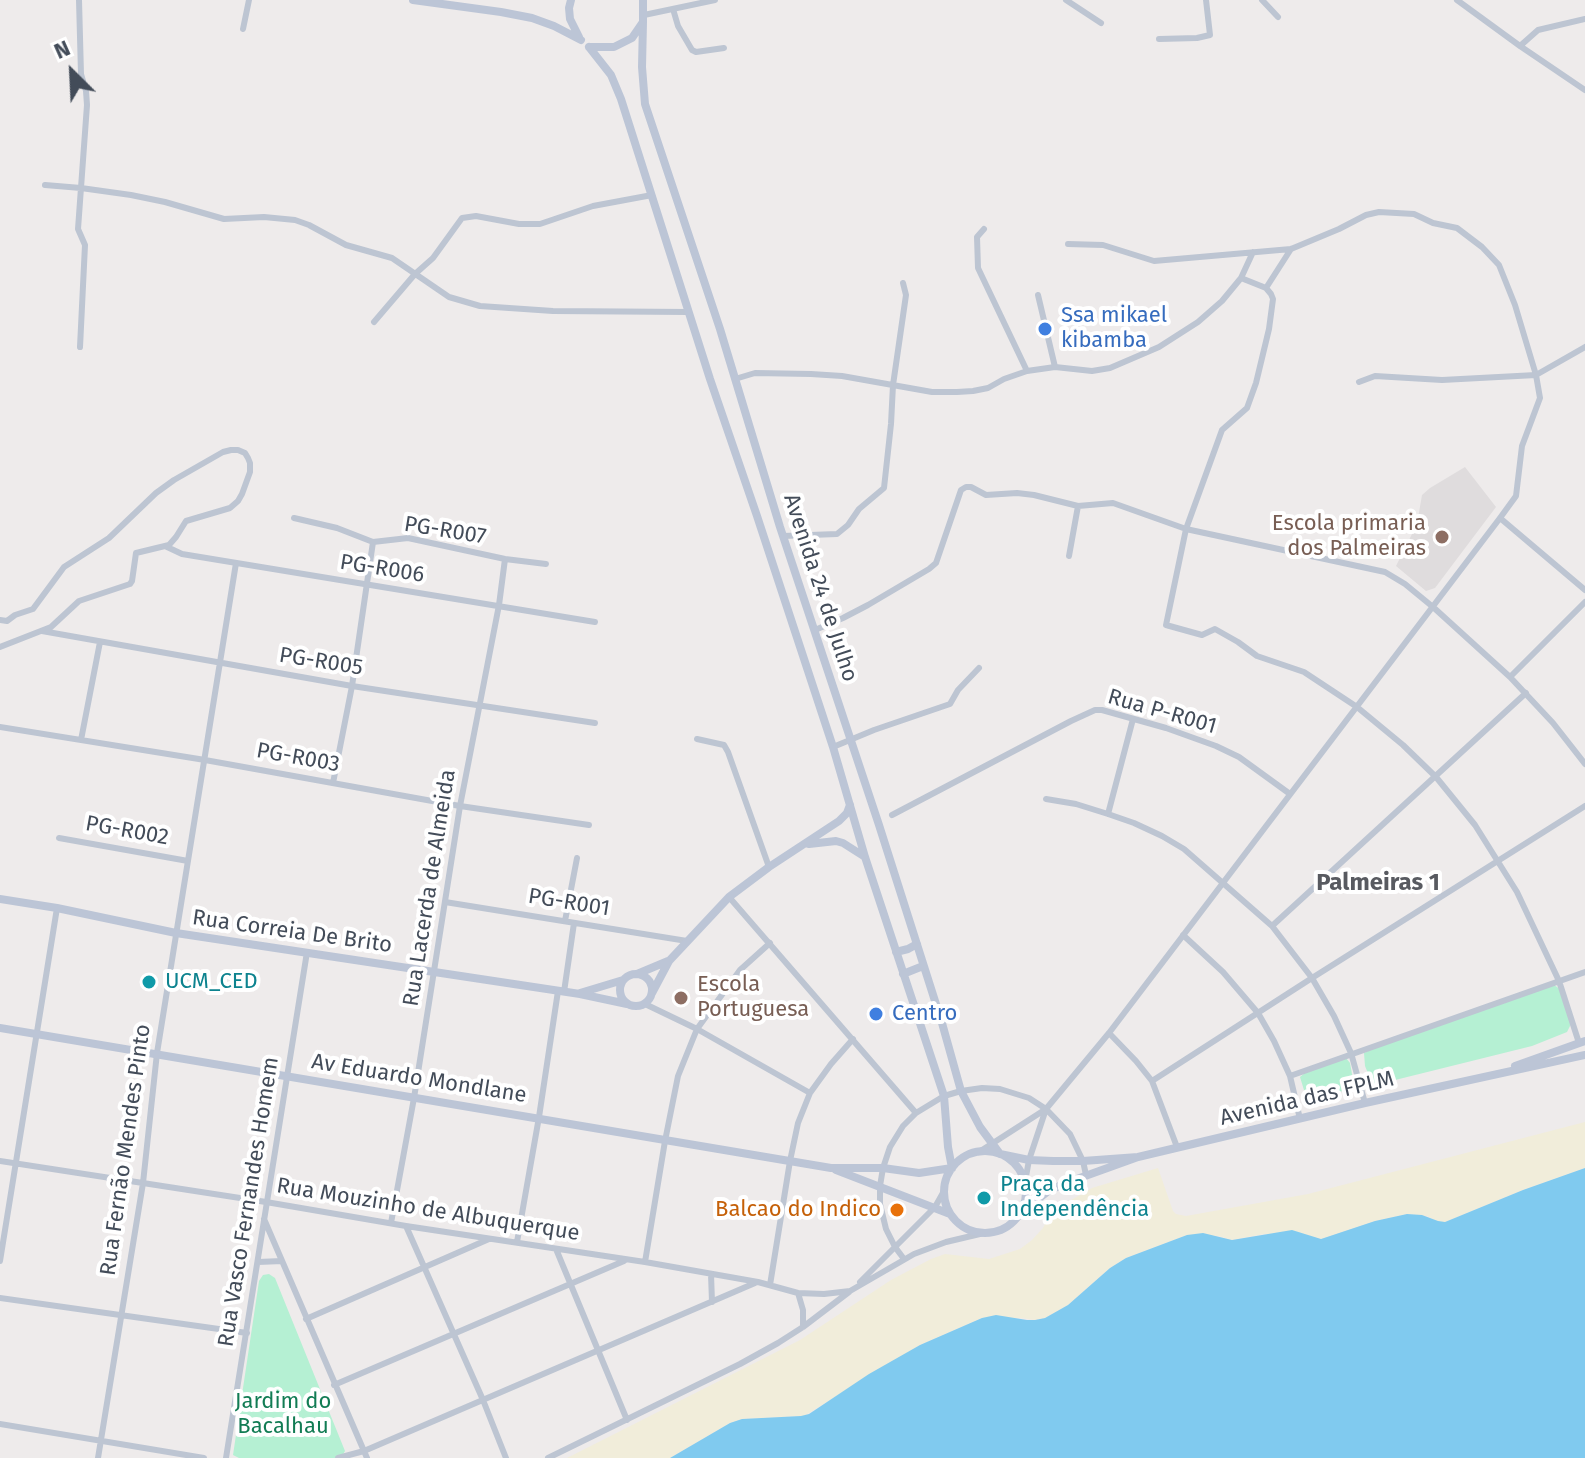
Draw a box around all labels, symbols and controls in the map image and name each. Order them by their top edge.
north arrow [32,32,112,112]
text: N [50,34,74,65]
place label: Ssa mikael kibamba [1061,303,1167,354]
marker: Ssa mikael kibamba [1036,320,1054,338]
street label: Avenida 24 de Julho [777,491,863,685]
street label: PG-R007 [402,511,488,551]
place label: Escola primaria dos Palmeiras [1272,511,1426,562]
marker: Escola primaria dos Palmeiras [1433,528,1451,546]
street label: PG-R006 [338,549,426,589]
street label: PG-R005 [277,642,365,682]
street label: Rua P-R001 [1104,684,1220,740]
street label: PG-R003 [254,738,342,778]
street label: Rua Lacerda de Almeida [398,768,462,1008]
street label: PG-R002 [83,811,171,851]
district label: Palmeiras 1 [1316,869,1440,897]
street label: PG-R001 [526,884,612,922]
street label: Rua Correia De Brito [190,905,394,959]
place label: UCM_CED [165,969,258,995]
place label: Escola Portuguesa [697,972,809,1024]
marker: UCM_CED [140,973,158,991]
marker: Escola Portuguesa [672,989,690,1007]
place label: Centro [892,1001,957,1027]
marker: Centro [867,1005,885,1023]
street label: Rua Fernão Mendes Pinto [95,1023,157,1277]
street label: Av Eduardo Mondlane [310,1049,528,1109]
street label: Rua Vasco Fernandes Homem [213,1055,285,1349]
street label: Avenida das FPLM [1217,1066,1397,1132]
place label: Praça da Independência [1000,1172,1149,1224]
street label: Rua Mouzinho de Albuquerque [275,1173,581,1247]
marker: Praça da Independência [975,1189,993,1207]
place label: Balcao do Indico [715,1197,881,1223]
marker: Balcao do Indico [888,1201,906,1219]
park label: Jardim do Bacalhau [235,1389,331,1440]

